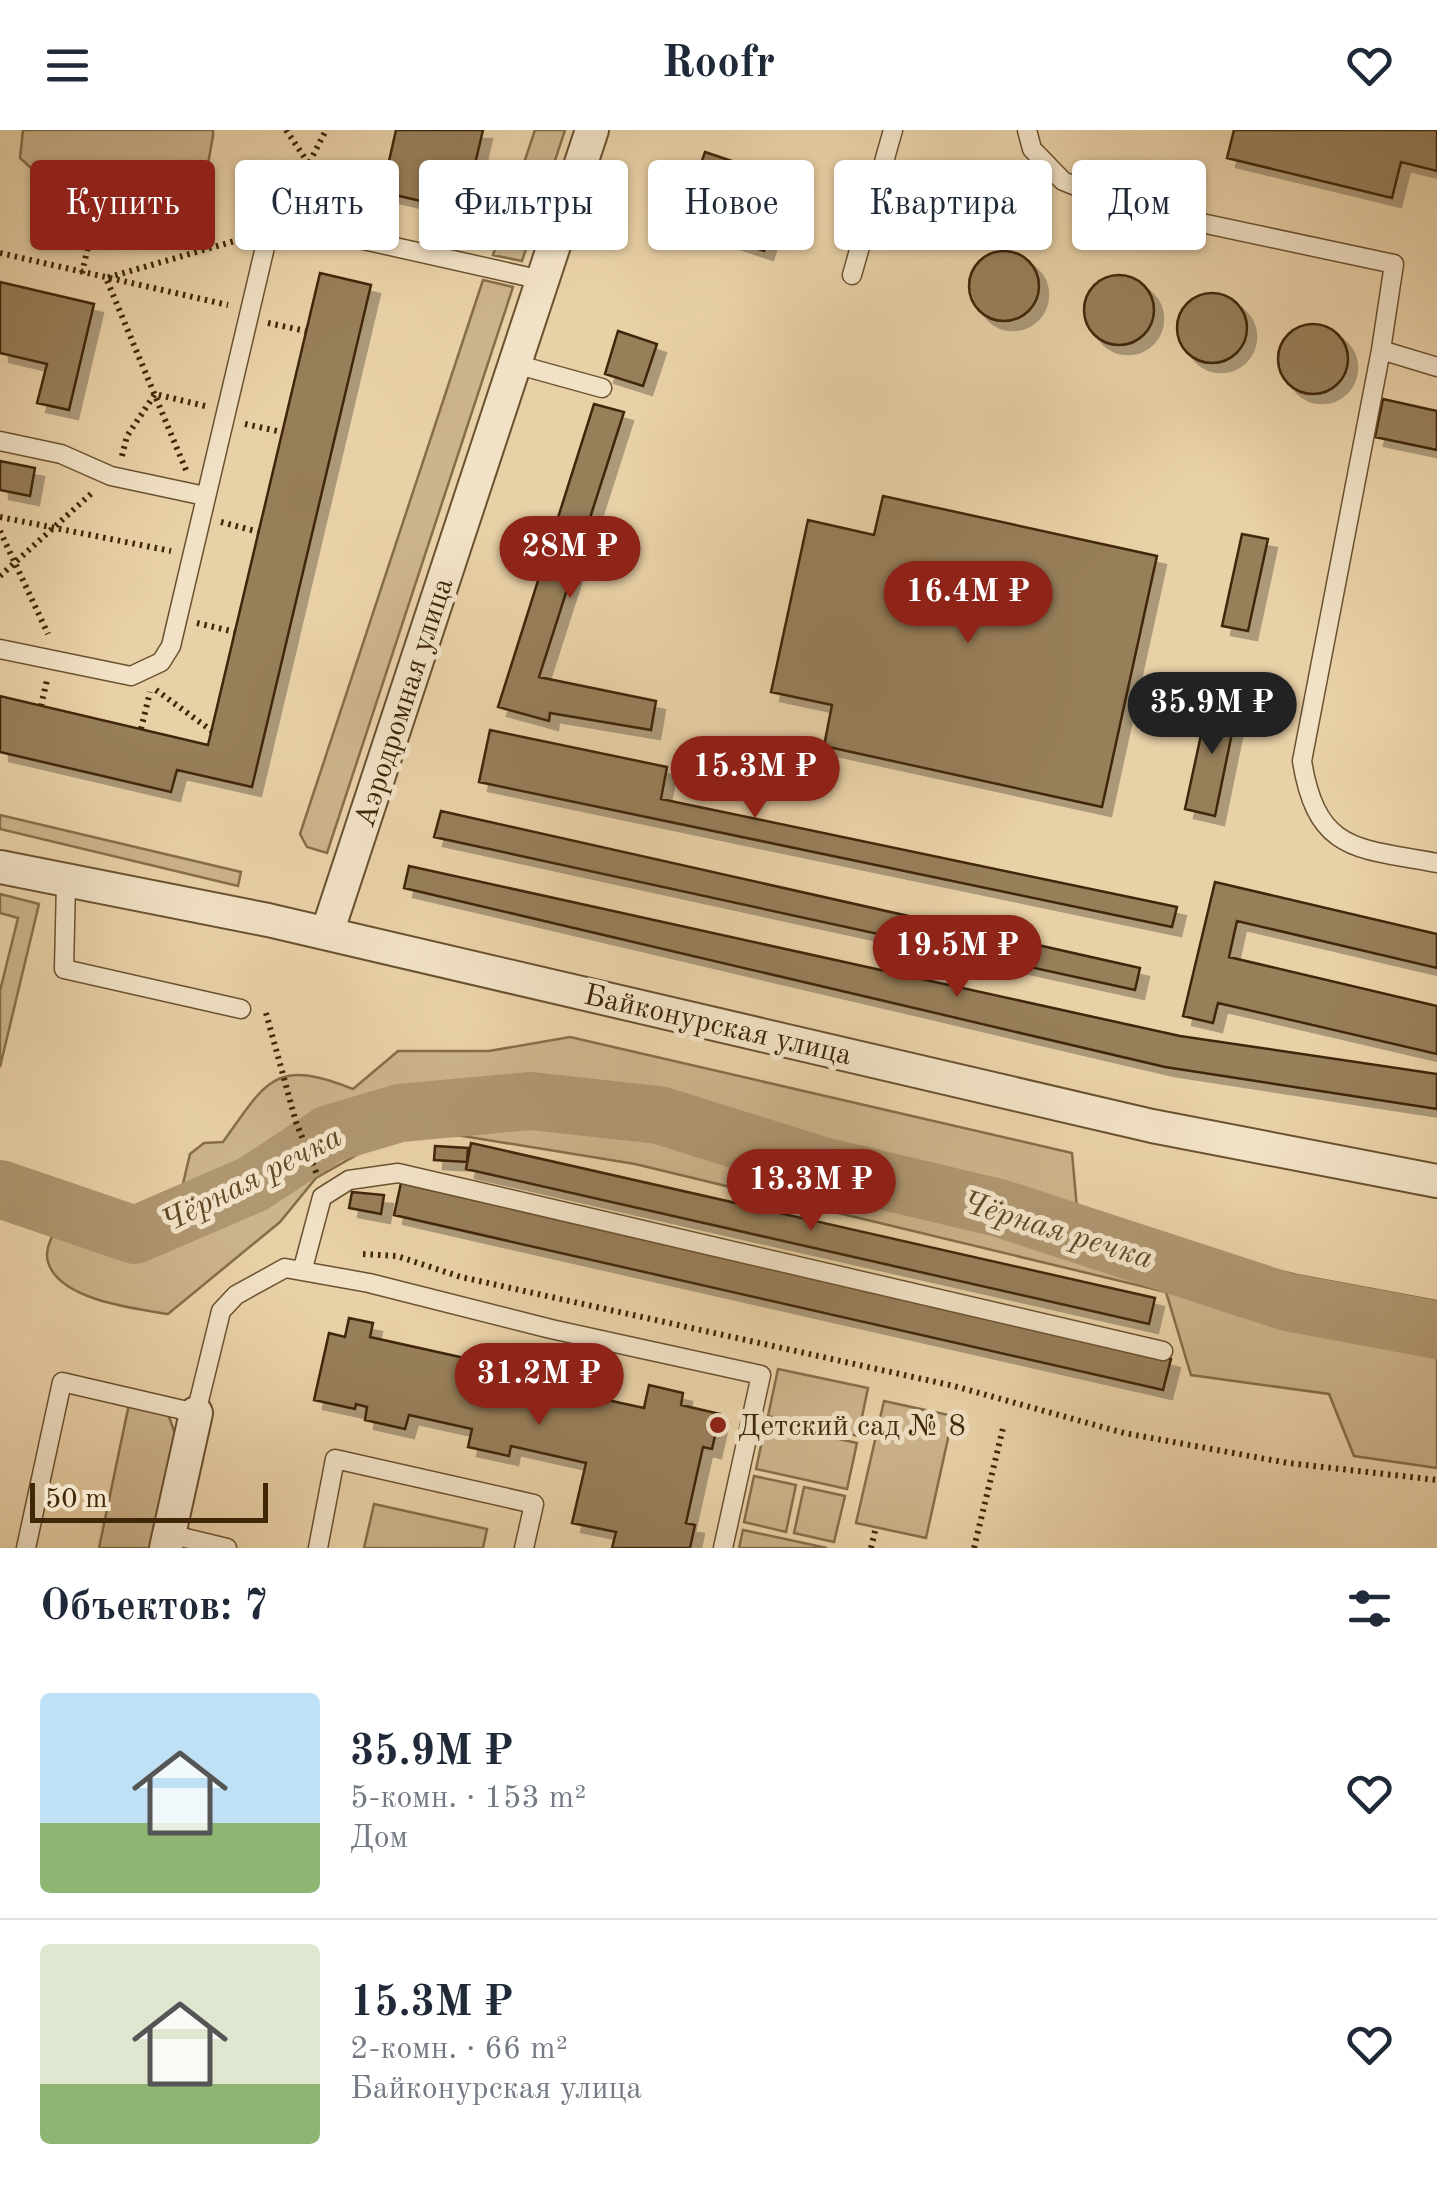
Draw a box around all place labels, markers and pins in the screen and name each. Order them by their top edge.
pin: 28M ₽ [500,516,640,601]
pin: 16.4M ₽ [876,561,1060,646]
pin: 35.9M ₽ [1120,672,1304,757]
pin: 15.3M ₽ [663,736,847,821]
pin: 19.5M ₽ [865,915,1049,1000]
pin: 13.3M ₽ [719,1149,903,1234]
pin: 31.2M ₽ [447,1343,631,1428]
place label: Детский сад № 8 [738,1412,966,1442]
marker: Детский сад № 8 [707,1414,729,1436]

